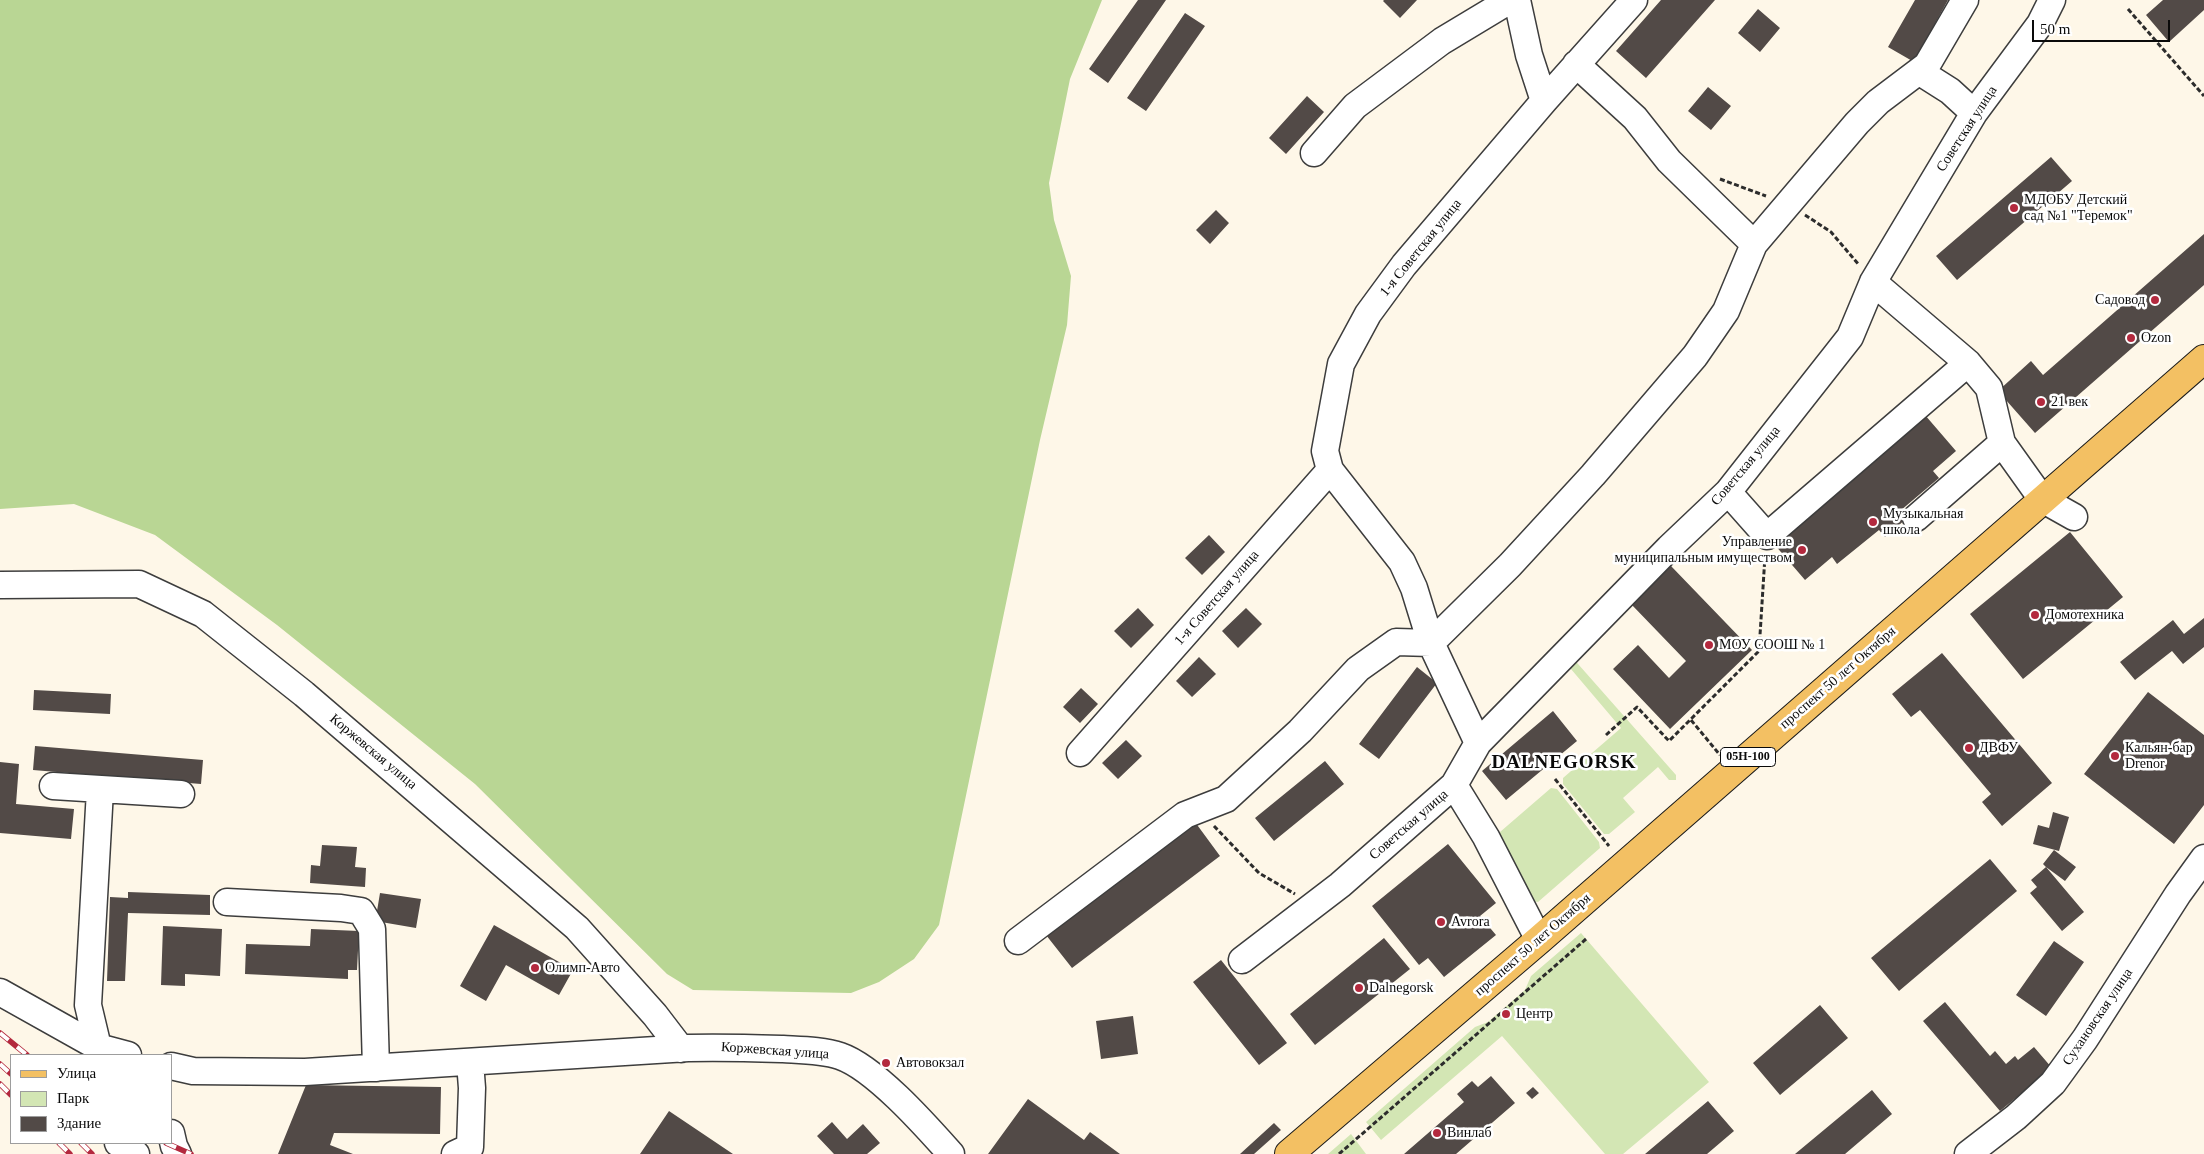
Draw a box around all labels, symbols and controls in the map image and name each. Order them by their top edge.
scale bar [2034,10,2172,42]
text: 50 m [2040,21,2070,37]
street label: Советская улица [1933,83,2001,175]
place label: МДОБУ Детский сад №1 "Теремок" [2024,192,2133,224]
street label: 1-я Советская улица [1377,196,1465,300]
marker: МДОБУ Детский сад №1 "Теремок" [2008,202,2020,214]
place label: Садовод [2095,292,2145,308]
marker: Садовод [2149,294,2161,306]
place label: Ozon [2141,330,2171,346]
marker: Ozon [2125,332,2137,344]
place label: 21 век [2051,394,2088,410]
marker: 21 век [2035,396,2047,408]
street label: Советская улица [1708,423,1784,509]
place label: Музыкальная школа [1883,506,1963,538]
marker: Музыкальная школа [1867,516,1879,528]
place label: Управление муниципальным имуществом [1615,534,1792,566]
marker: Управление муниципальным имуществом [1796,544,1808,556]
street label: 1-я Советская улица [1171,547,1263,649]
place label: Домотехника [2045,607,2124,623]
marker: Домотехника [2029,609,2041,621]
street label: проспект 50 лет Октября [1777,623,1899,733]
place label: МОУ СООШ № 1 [1719,637,1825,653]
marker: МОУ СООШ № 1 [1703,639,1715,651]
street label: Коржевская улица [326,711,420,793]
place label: ДВФУ [1979,740,2018,756]
place label: Кальян-бар Drenor [2125,740,2193,772]
marker: ДВФУ [1963,742,1975,754]
road number: 05Н-100 [1720,748,1776,766]
marker: Кальян-бар Drenor [2109,750,2121,762]
district label: DALNEGORSK [1490,752,1638,774]
street label: Советская улица [1366,786,1452,864]
street label: проспект 50 лет Октября [1472,890,1594,1000]
place label: Avrora [1451,914,1490,930]
marker: Avrora [1435,916,1447,928]
place label: Олимп-Авто [545,960,620,976]
marker: Олимп-Авто [529,962,541,974]
street label: Сухановская улица [2059,965,2137,1069]
place label: Dalnegorsk [1369,980,1434,996]
marker: Dalnegorsk [1353,982,1365,994]
place label: Центр [1516,1006,1553,1022]
marker: Центр [1500,1008,1512,1020]
street label: Коржевская улица [720,1039,830,1063]
legend [10,1054,172,1144]
place label: Автовокзал [896,1055,964,1071]
marker: Автовокзал [880,1057,892,1069]
text: Улица [57,1065,96,1081]
text: Парк [57,1090,89,1106]
text: Здание [57,1115,101,1131]
place label: Винлаб [1447,1125,1492,1141]
marker: Винлаб [1431,1127,1443,1139]

